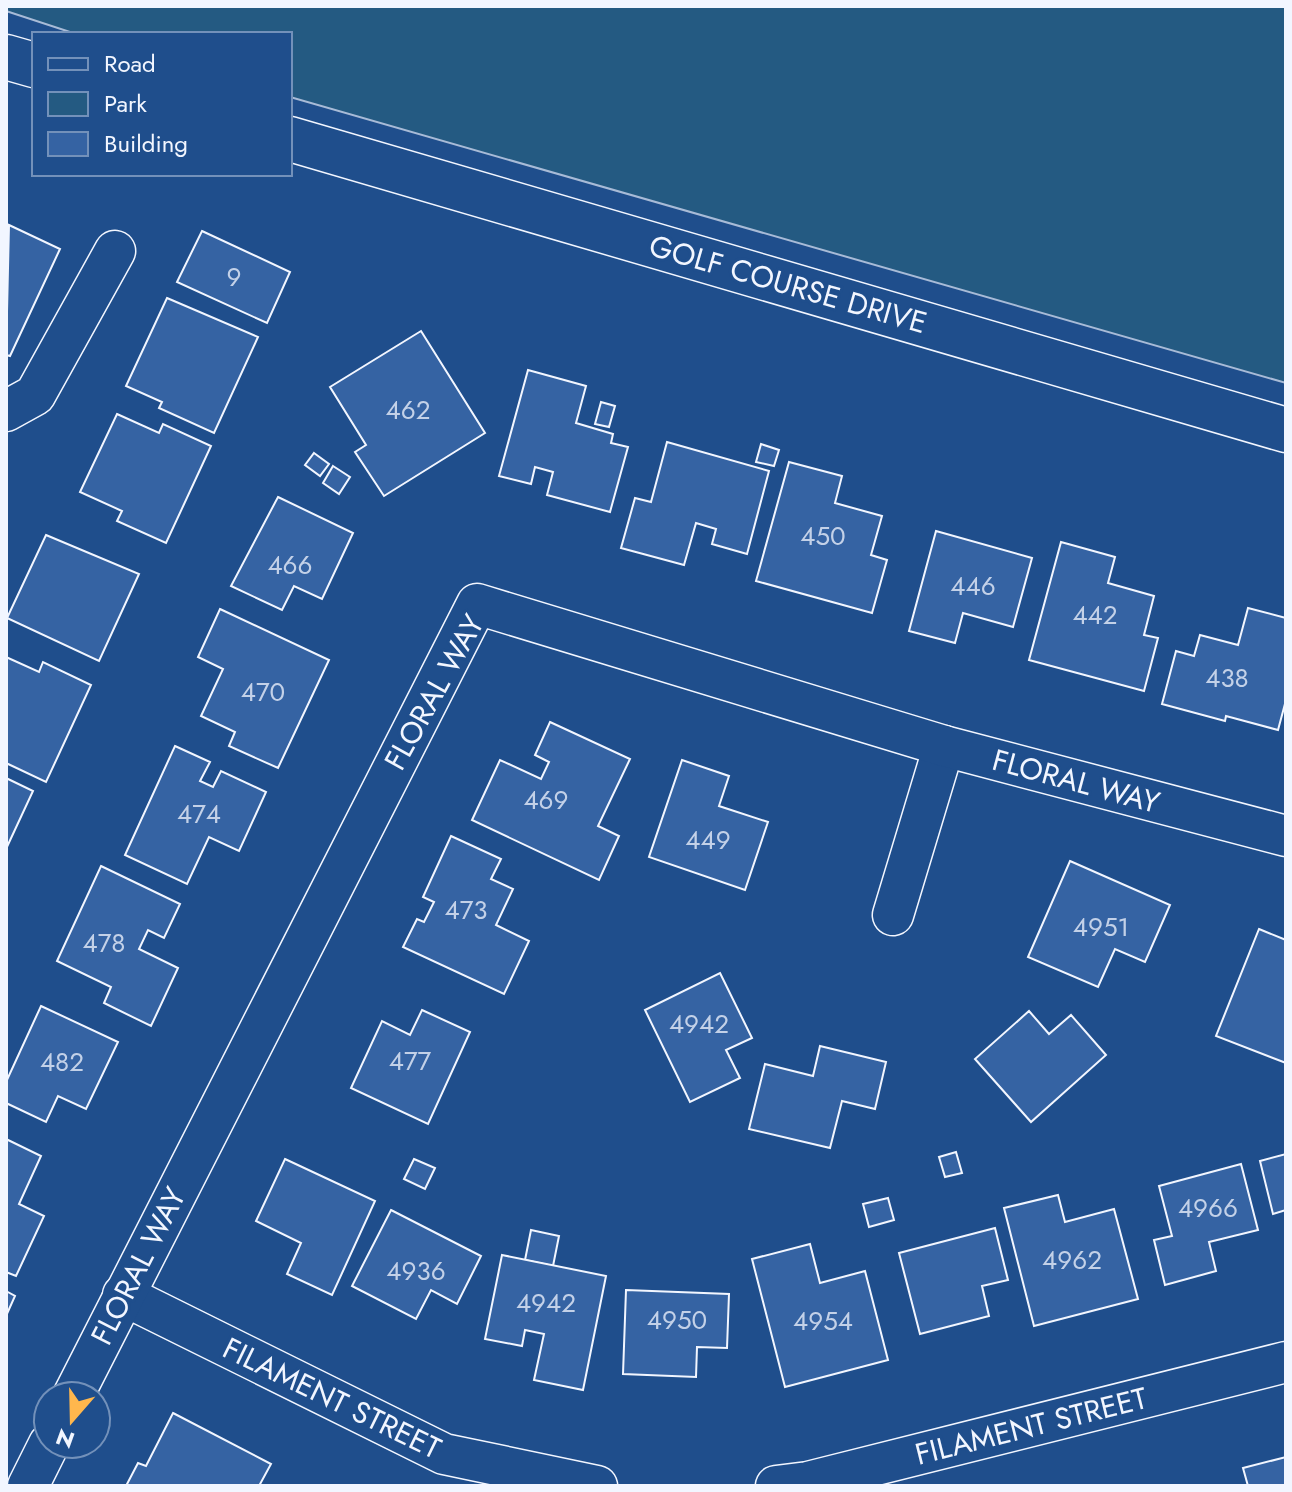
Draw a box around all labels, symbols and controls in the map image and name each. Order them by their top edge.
legend [32,32,292,176]
text: Road [104,46,156,81]
text: Park [104,86,147,121]
text: Building [104,126,188,161]
street label: GOLF COURSE DRIVE [644,224,932,344]
house number: 9 [227,258,241,296]
house number: 462 [386,391,430,429]
house number: 450 [800,517,846,555]
house number: 466 [267,546,313,584]
house number: 446 [950,567,996,605]
house number: 442 [1072,596,1118,634]
street label: FLORAL WAY [374,606,494,777]
house number: 438 [1205,659,1249,697]
house number: 470 [241,673,285,711]
street label: FLORAL WAY [988,738,1165,824]
house number: 469 [523,781,569,819]
house number: 474 [177,795,221,833]
house number: 449 [685,821,731,859]
house number: 473 [444,891,488,929]
house number: 4951 [1073,908,1129,946]
house number: 478 [82,924,126,962]
house number: 4942 [669,1005,729,1043]
house number: 477 [389,1042,432,1080]
house number: 482 [40,1043,84,1081]
street label: FLORAL WAY [80,1180,196,1352]
house number: 4966 [1178,1189,1238,1227]
house number: 4962 [1042,1241,1102,1279]
house number: 4936 [386,1252,446,1290]
house number: 4942 [516,1284,576,1322]
house number: 4950 [647,1301,707,1339]
house number: 4954 [793,1302,853,1340]
street label: FILAMENT STREET [216,1327,448,1469]
street label: FILAMENT STREET [910,1376,1152,1476]
north arrow [32,1380,112,1460]
text: N [51,1421,79,1457]

